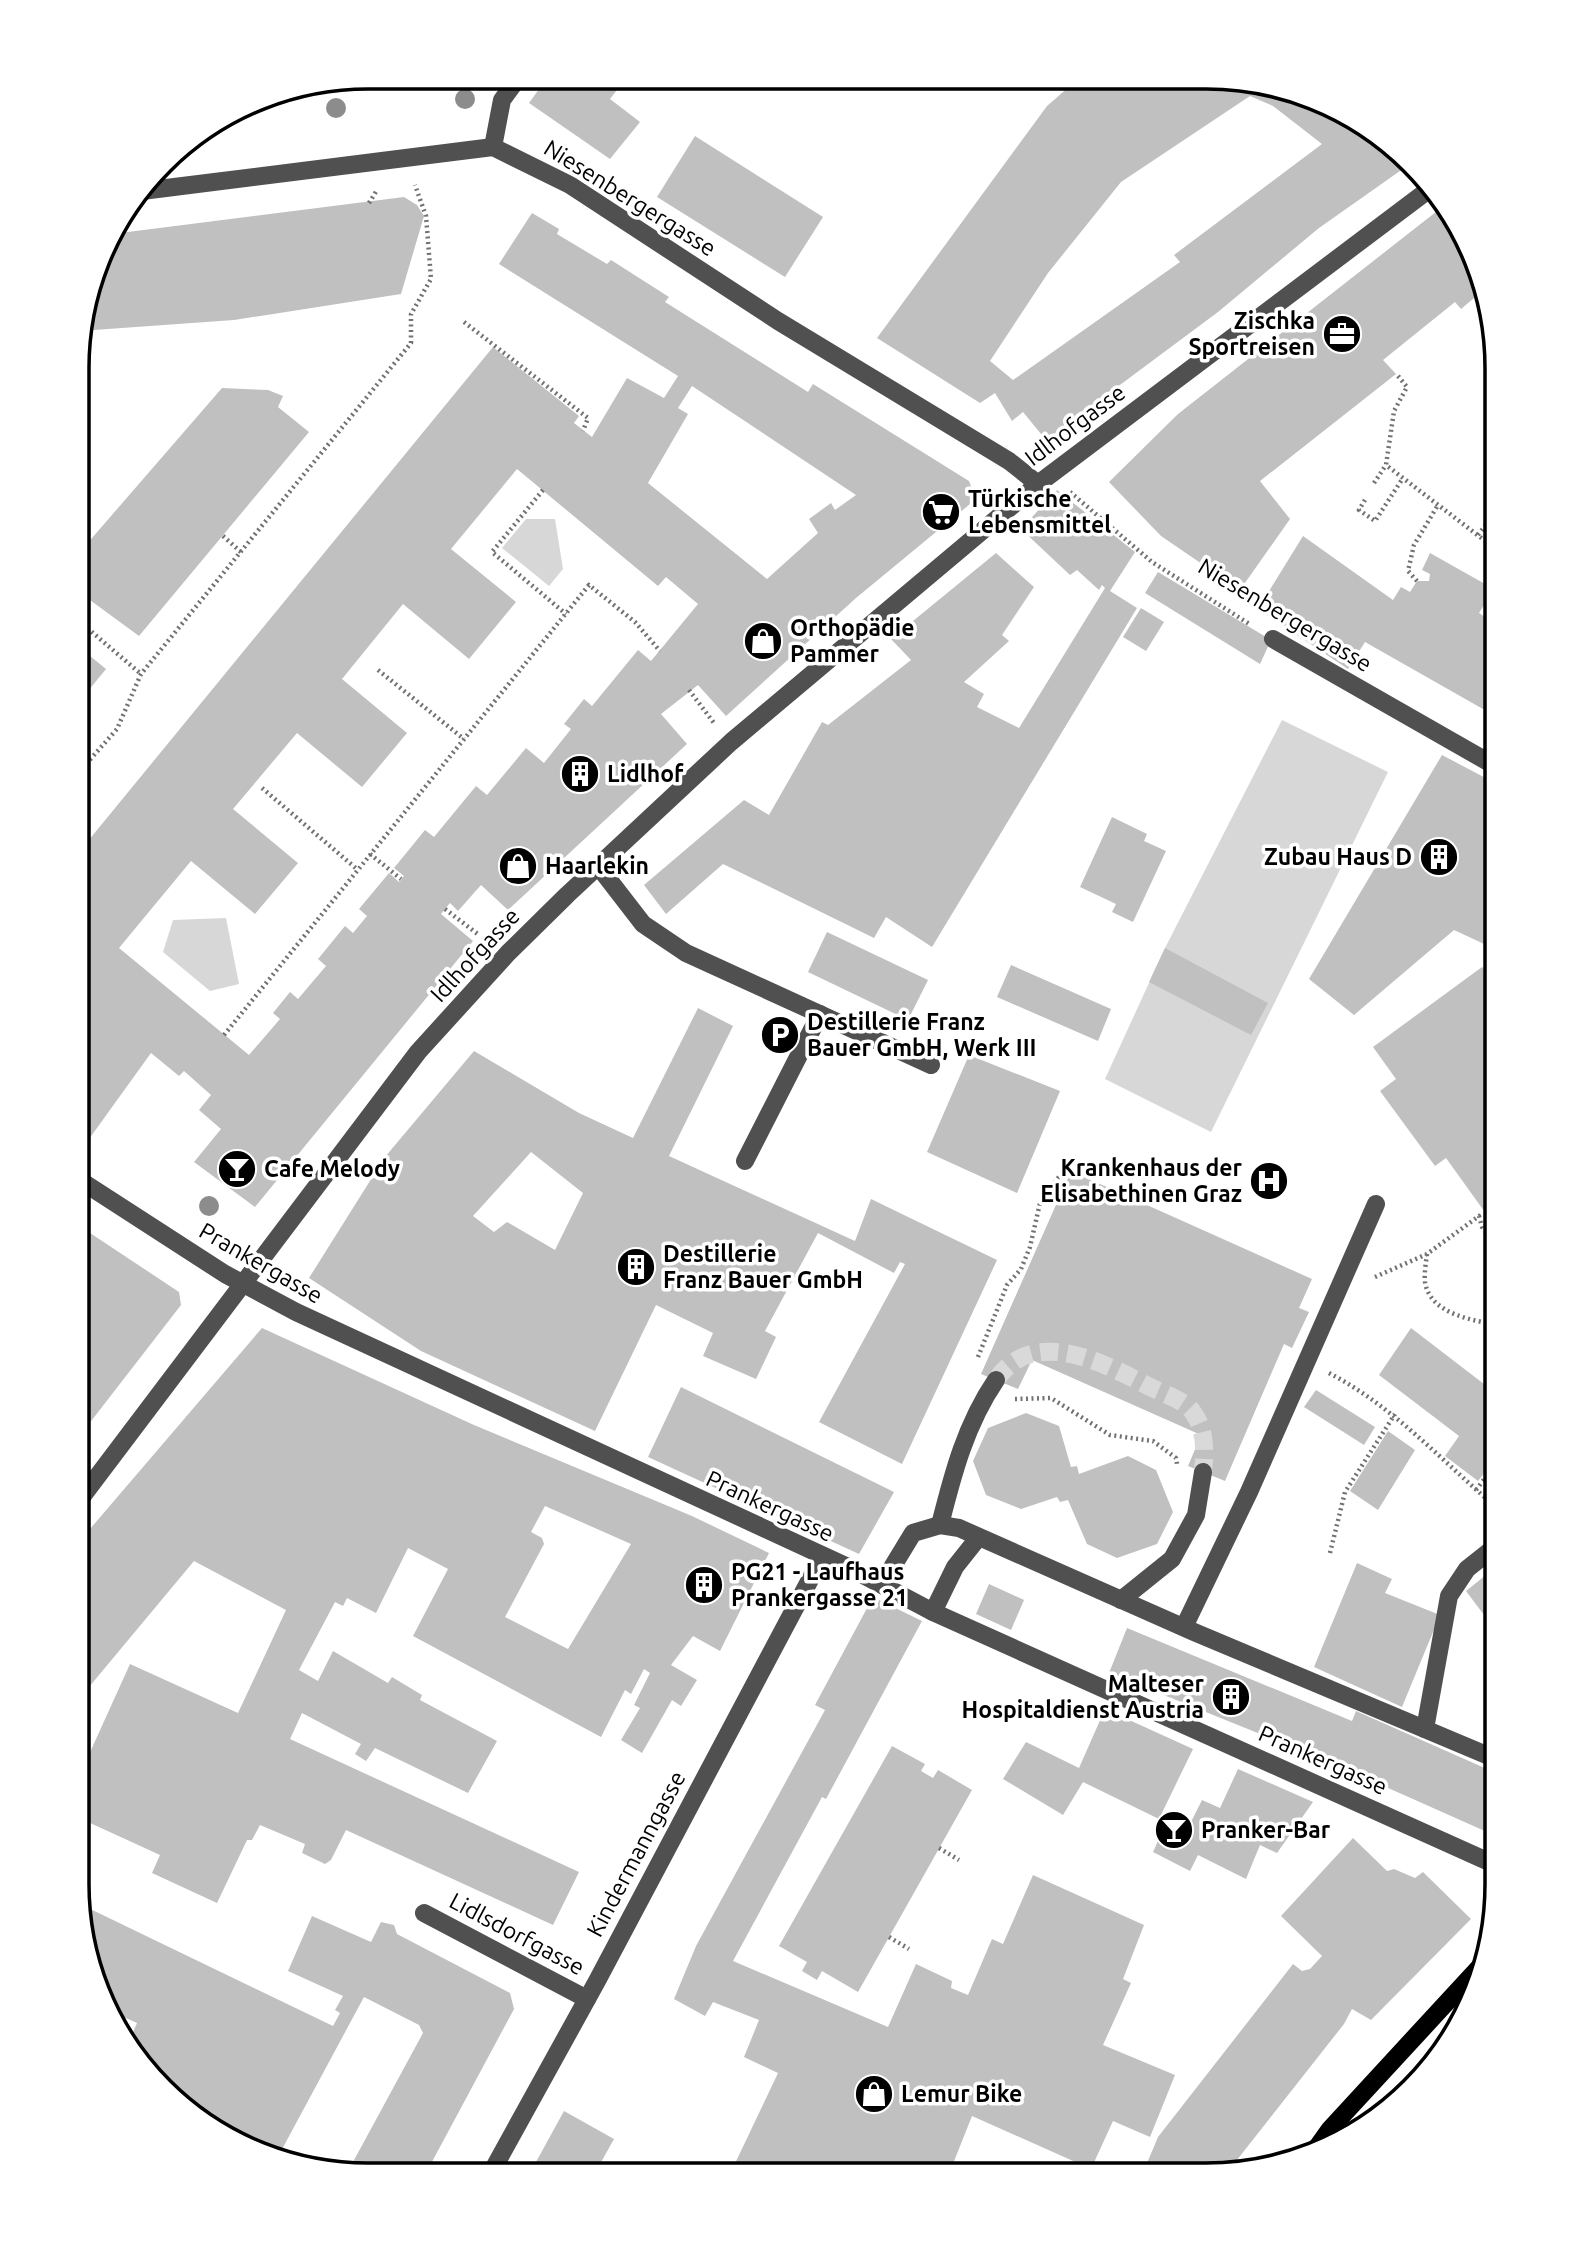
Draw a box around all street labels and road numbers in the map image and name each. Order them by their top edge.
street label: Niesenbergergasse [540,135,721,261]
street label: Idlhofgasse [1020,379,1130,470]
street label: Niesenbergergasse [1194,553,1376,676]
street label: Idlhofgasse [425,903,524,1006]
street label: Prankergasse [195,1217,327,1308]
street label: Prankergasse [703,1465,838,1546]
street label: Prankergasse [1255,1720,1391,1799]
street label: Kindermanngasse [581,1767,690,1941]
street label: Lidlsdorfgasse [446,1888,589,1980]

